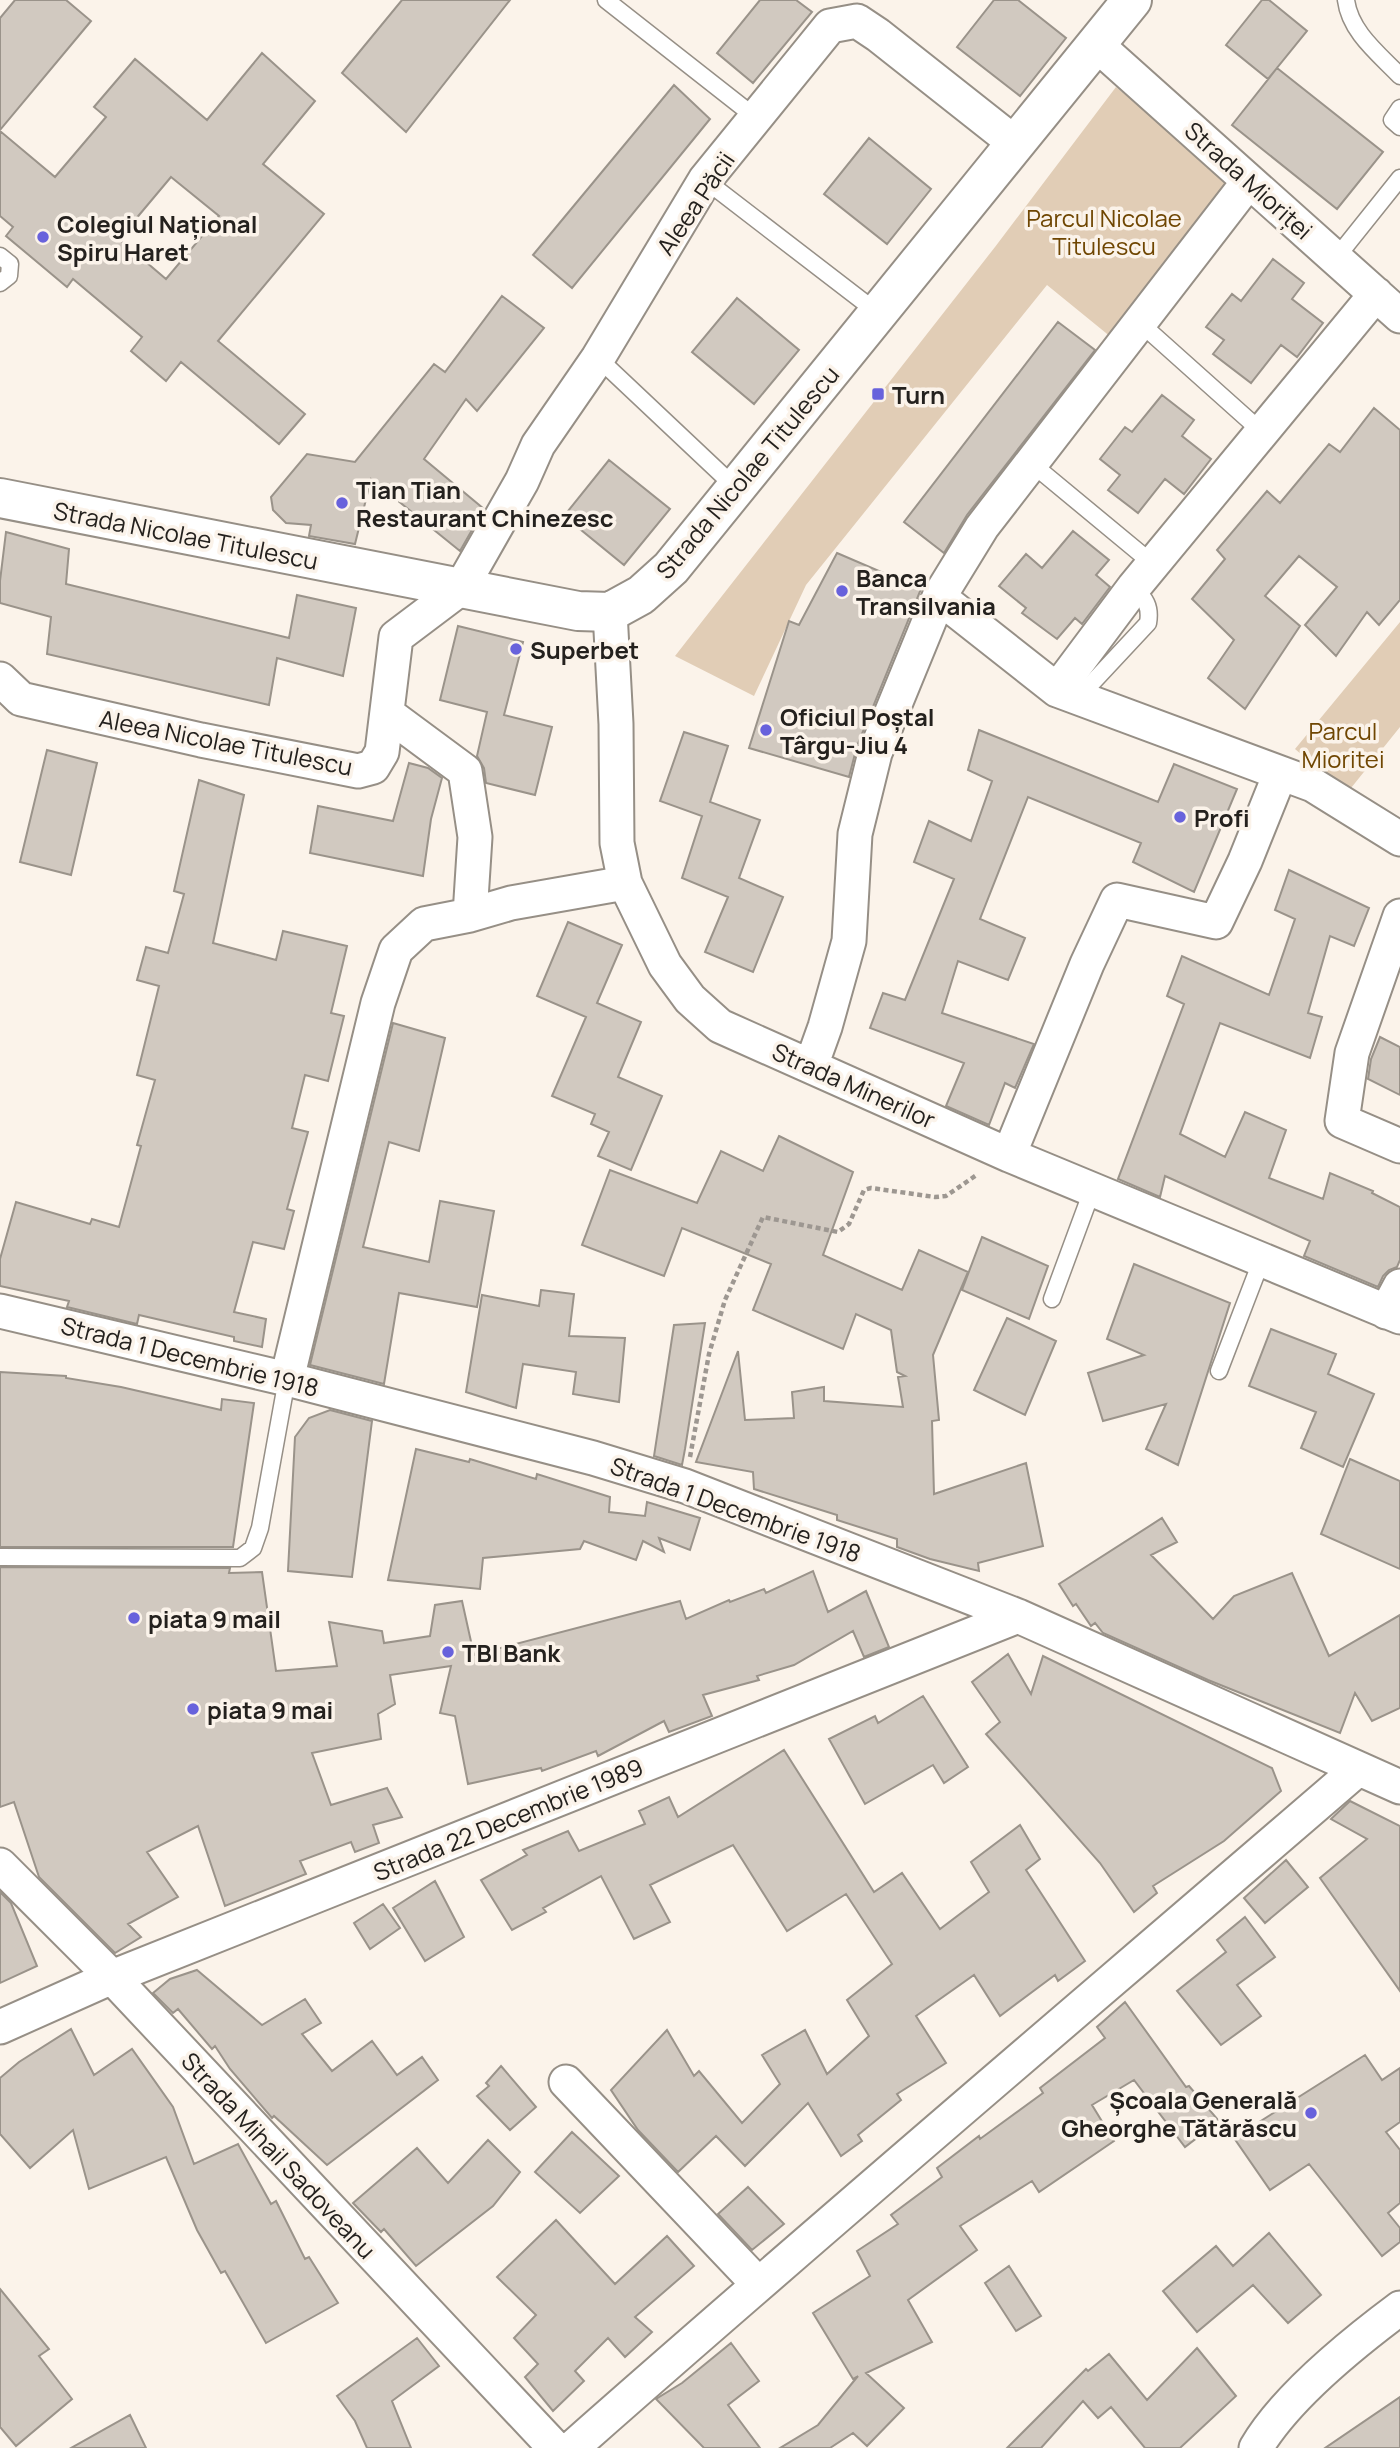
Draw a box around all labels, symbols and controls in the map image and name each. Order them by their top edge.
street label: Strada Mioriței [1178,114,1320,246]
street label: Aleea Păcii [648,145,742,261]
park label: Parcul Nicolae Titulescu [1026,201,1182,262]
place label: Colegiul Național Spiru Haret [57,207,257,268]
marker: Colegiul Național Spiru Haret [35,229,51,245]
street label: Strada Nicolae Titulescu [648,358,846,586]
place label: Turn [892,378,945,411]
marker: Turn [870,386,886,402]
place label: Tian Tian Restaurant Chinezesc [356,473,614,534]
street label: Strada Nicolae Titulescu [51,493,321,577]
marker: Tian Tian Restaurant Chinezesc [334,495,350,511]
place label: Banca Transilvania [856,561,996,622]
marker: Banca Transilvania [834,583,850,599]
place label: Superbet [530,633,639,666]
marker: Superbet [508,641,524,657]
place label: Oficiul Poștal Târgu-Jiu 4 [780,700,934,761]
street label: Aleea Nicolae Titulescu [97,701,355,783]
park label: Parcul Mioritei [1302,714,1385,775]
marker: Oficiul Poștal Târgu-Jiu 4 [758,722,774,738]
place label: Profi [1194,801,1250,834]
marker: Profi [1172,809,1188,825]
street label: Strada Minerilor [767,1034,941,1136]
street label: Strada 1 Decembrie 1918 [58,1308,322,1404]
street label: Strada 1 Decembrie 1918 [606,1448,866,1570]
place label: piata 9 mail [148,1602,281,1635]
marker: piata 9 mail [126,1610,142,1626]
place label: TBI Bank [462,1636,561,1669]
marker: TBI Bank [440,1644,456,1660]
place label: piata 9 mai [207,1693,333,1726]
marker: piata 9 mai [185,1701,201,1717]
street label: Strada 22 Decembrie 1989 [368,1750,648,1888]
street label: Strada Mihail Sadoveanu [175,2045,383,2265]
place label: Școala Generală Gheorghe Tătărăscu [1061,2083,1297,2144]
marker: Școala Generală Gheorghe Tătărăscu [1303,2105,1319,2121]

